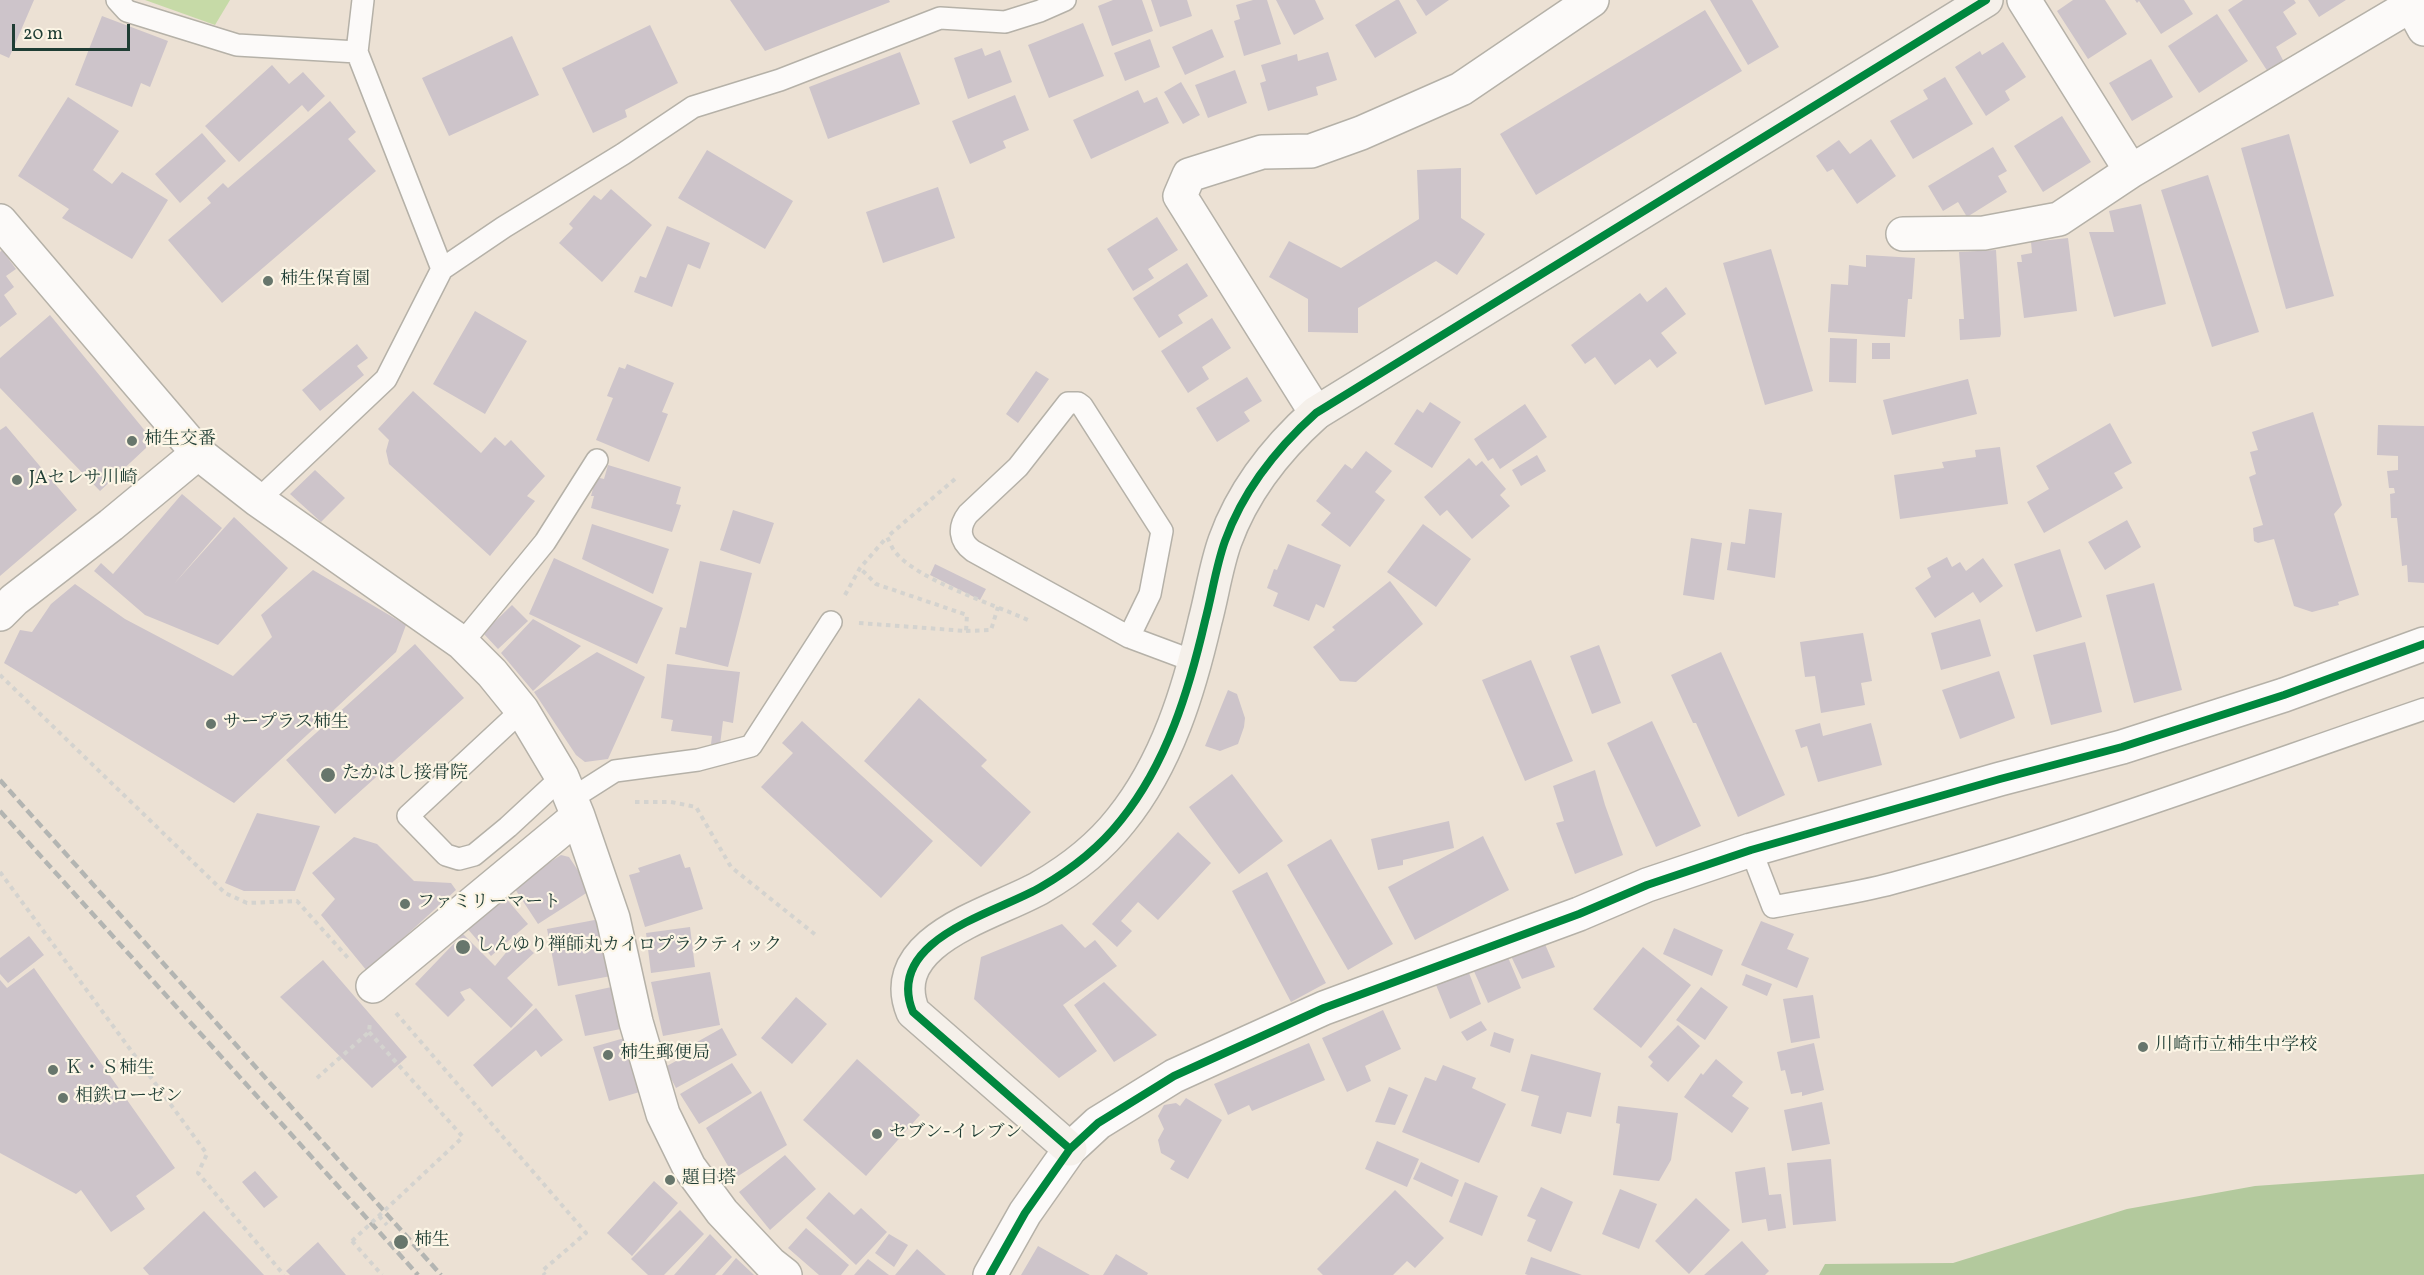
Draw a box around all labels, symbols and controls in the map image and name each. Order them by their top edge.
scale bar [15,12,134,50]
text: 20 m [23,22,63,47]
place label: 柿生保育園 [280,270,370,292]
marker: 柿生保育園 [261,274,275,288]
place label: 柿生交番 [144,430,216,452]
marker: 柿生交番 [125,434,139,448]
place label: JAセレサ川崎 [29,469,138,491]
marker: JAセレサ川崎 [10,473,24,487]
place label: サープラス柿生 [223,713,349,735]
marker: サープラス柿生 [204,717,218,731]
place label: たかはし接骨院 [342,764,468,786]
marker: たかはし接骨院 [319,766,337,784]
place label: ファミリーマート [417,893,561,915]
marker: ファミリーマート [398,897,412,911]
place label: しんゆり禅師丸カイロプラクティック [476,936,782,958]
marker: しんゆり禅師丸カイロプラクティック [454,938,472,956]
place label: 川崎市立柿生中学校 [2155,1036,2317,1058]
marker: 川崎市立柿生中学校 [2136,1040,2150,1054]
place label: 柿生郵便局 [620,1044,710,1066]
marker: 柿生郵便局 [601,1048,615,1062]
place label: Ｋ・Ｓ柿生 [65,1059,155,1081]
marker: Ｋ・Ｓ柿生 [46,1063,60,1077]
place label: 相鉄ローゼン [75,1087,183,1109]
marker: 相鉄ローゼン [56,1091,70,1105]
place label: セブン-イレブン [889,1123,1023,1145]
marker: セブン-イレブン [870,1127,884,1141]
place label: 題目塔 [682,1169,736,1191]
marker: 題目塔 [663,1173,677,1187]
place label: 柿生 [414,1231,450,1253]
marker: 柿生 [392,1233,410,1251]

